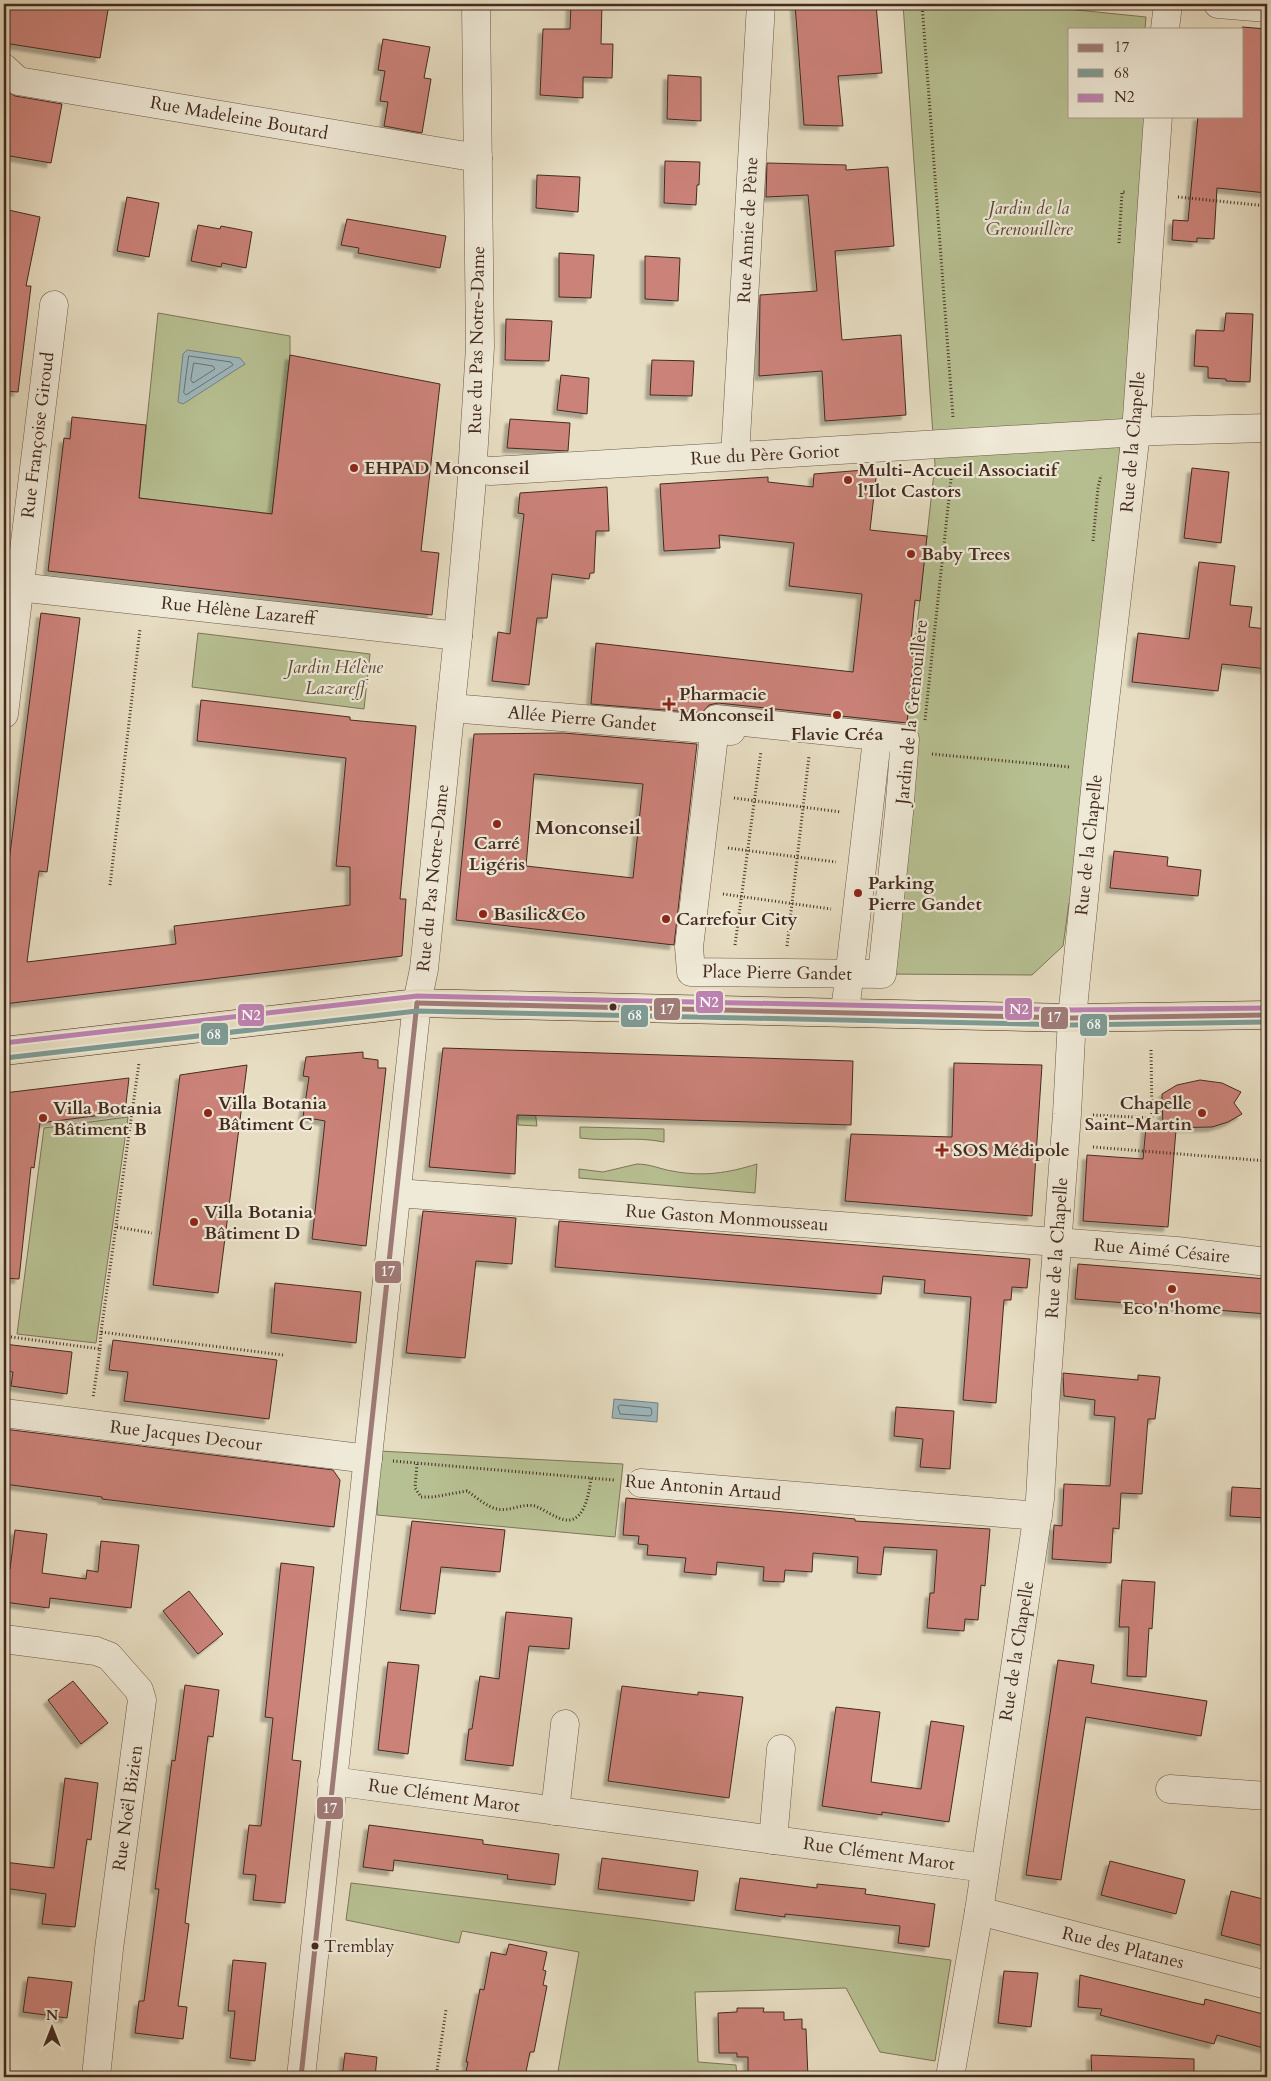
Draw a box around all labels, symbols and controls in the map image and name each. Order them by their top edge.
legend [1068,28,1244,118]
text: 17 [1114,37,1130,57]
text: 68 [1114,63,1129,83]
text: N2 [1114,87,1135,107]
street label: Rue Madeleine Boutard [148,90,330,146]
street label: Rue Annie de Pène [732,156,764,304]
park label: Jardin de la Grenouillère [985,196,1074,242]
street label: Rue du Pas Notre-Dame [463,246,491,434]
street label: Rue Françoise Giroud [15,350,61,520]
street label: Rue de la Chapelle [1114,370,1152,514]
street label: Rue du Père Goriot [690,439,840,471]
place label: EHPAD Monconseil [364,456,529,481]
place label: Multi-Accueil Associatif l'Ilot Castors [858,458,1060,504]
marker: EHPAD Monconseil [348,462,360,474]
marker: Multi-Accueil Associatif l'Ilot Castors [842,474,854,486]
place label: Baby Trees [921,542,1010,567]
marker: Baby Trees [905,548,917,560]
street label: Rue Hélène Lazareff [160,590,319,632]
street label: Jardin de la Grenouillère [890,618,934,809]
park label: Jardin Hélène Lazareff [283,655,384,701]
place label: Pharmacie Monconseil [679,682,774,728]
marker: Pharmacie Monconseil [663,698,675,710]
street label: Allée Pierre Gandet [507,700,658,738]
marker: Flavie Créa [831,709,843,721]
place label: Flavie Créa [791,722,883,747]
street label: Rue de la Chapelle [1069,773,1109,917]
street label: Rue du Pas Notre-Dame [411,783,455,973]
district label: Monconseil [535,814,641,841]
marker: Carré Ligéris [491,818,503,830]
place label: Carré Ligéris [469,831,525,877]
place label: Parking Pierre Gandet [868,871,982,917]
marker: Parking Pierre Gandet [852,887,864,899]
place label: Basilic&Co [493,902,586,927]
place label: Carrefour City [676,907,798,932]
marker: Basilic&Co [477,908,489,920]
marker: Carrefour City [660,913,672,925]
street label: Place Pierre Gandet [702,959,852,987]
line badge: N2 [695,990,724,1014]
text: N2 [699,993,719,1012]
line badge: 17 [653,997,681,1021]
line badge: N2 [1004,997,1033,1021]
text: 17 [660,1000,674,1019]
text: N2 [1009,1000,1029,1019]
unlabelled marker [608,1002,618,1012]
line badge: N2 [237,1003,265,1027]
line badge: 68 [620,1004,649,1028]
text: N2 [241,1006,261,1025]
text: 68 [628,1006,642,1025]
line badge: 17 [1040,1006,1069,1030]
text: 17 [1047,1008,1061,1027]
line badge: 68 [1079,1013,1108,1037]
text: 68 [1087,1015,1101,1034]
line badge: 68 [200,1022,229,1046]
text: 68 [207,1025,221,1044]
place label: Villa Botania Bâtiment C [218,1091,327,1137]
place label: Chapelle Saint-Martin [1085,1091,1192,1137]
place label: Villa Botania Bâtiment B [53,1096,162,1142]
marker: Villa Botania Bâtiment C [202,1107,214,1119]
marker: Chapelle Saint-Martin [1196,1107,1208,1119]
marker: Villa Botania Bâtiment B [37,1112,49,1124]
place label: SOS Médipole [953,1138,1070,1163]
marker: SOS Médipole [935,1143,949,1157]
street label: Rue de la Chapelle [1040,1176,1074,1320]
street label: Rue Gaston Monmousseau [625,1198,829,1238]
place label: Villa Botania Bâtiment D [204,1200,313,1246]
marker: Villa Botania Bâtiment D [188,1216,200,1228]
street label: Rue Aimé Césaire [1093,1233,1231,1269]
line badge: 17 [374,1260,402,1284]
text: 17 [381,1262,395,1281]
marker: Eco'n'home [1166,1283,1178,1295]
place label: Eco'n'home [1123,1296,1222,1321]
street label: Rue Jacques Decour [108,1414,264,1458]
street label: Rue Antonin Artaud [624,1469,782,1507]
street label: Rue de la Chapelle [994,1579,1040,1723]
street label: Rue Noël Bizien [107,1743,149,1873]
street label: Rue Clément Marot [367,1773,522,1819]
line badge: 17 [316,1796,344,1820]
text: 17 [323,1799,337,1818]
street label: Rue Clément Marot [802,1831,957,1877]
street label: Rue des Platanes [1059,1921,1187,1975]
place label: Tremblay [324,1935,395,1958]
marker: Tremblay [310,1941,320,1951]
north arrow [28,2004,78,2054]
text: N [46,2006,58,2025]

